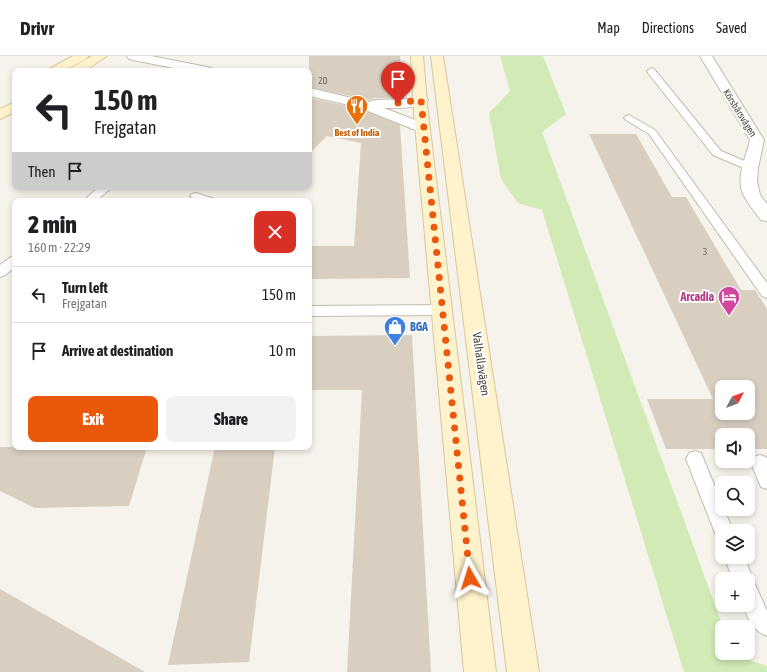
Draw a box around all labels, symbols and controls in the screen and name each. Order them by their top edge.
text: Drivr [20,17,54,39]
text: Map [597,20,620,36]
text: Directions [642,20,694,36]
text: Saved [716,20,747,36]
pin [381,62,415,103]
icon: arrive [387,68,409,90]
house number: 2D [318,76,328,86]
icon: left [28,84,80,136]
text: 150 m [94,84,157,116]
street label: Körsbärsvägen [721,87,759,139]
restaurant icon: Best of India [344,93,370,126]
text: Frejgatan [94,117,157,138]
place label: Best of India [335,127,380,138]
icon: arrive [64,160,86,182]
text: Then [28,163,56,180]
text: 2 min [28,211,77,238]
button: close [254,211,296,253]
text: 160 m · 22:29 [28,240,91,255]
house number: 3 [703,246,708,257]
text: Turn left [62,279,108,296]
icon: left [28,284,50,306]
hotel icon: Arcadia [716,284,742,317]
text: 150 m [262,286,296,303]
place label: Arcadia [680,290,714,304]
text: Frejgatan [62,296,107,311]
shop icon: BGA [382,314,408,347]
place label: BGA [410,320,428,334]
street label: Valhallavägen [470,331,492,397]
icon: arrive [28,340,50,362]
text: Arrive at destination [62,342,173,359]
text: 10 m [269,342,296,359]
north arrow [715,380,755,420]
map controls [715,380,755,660]
button: Exit [28,396,158,442]
button: Share [166,396,296,442]
button: sound [715,428,755,468]
button: search [715,476,755,516]
button: layers [715,524,755,564]
position arrow [449,557,491,599]
button: + [715,572,755,612]
button: − [715,620,755,660]

